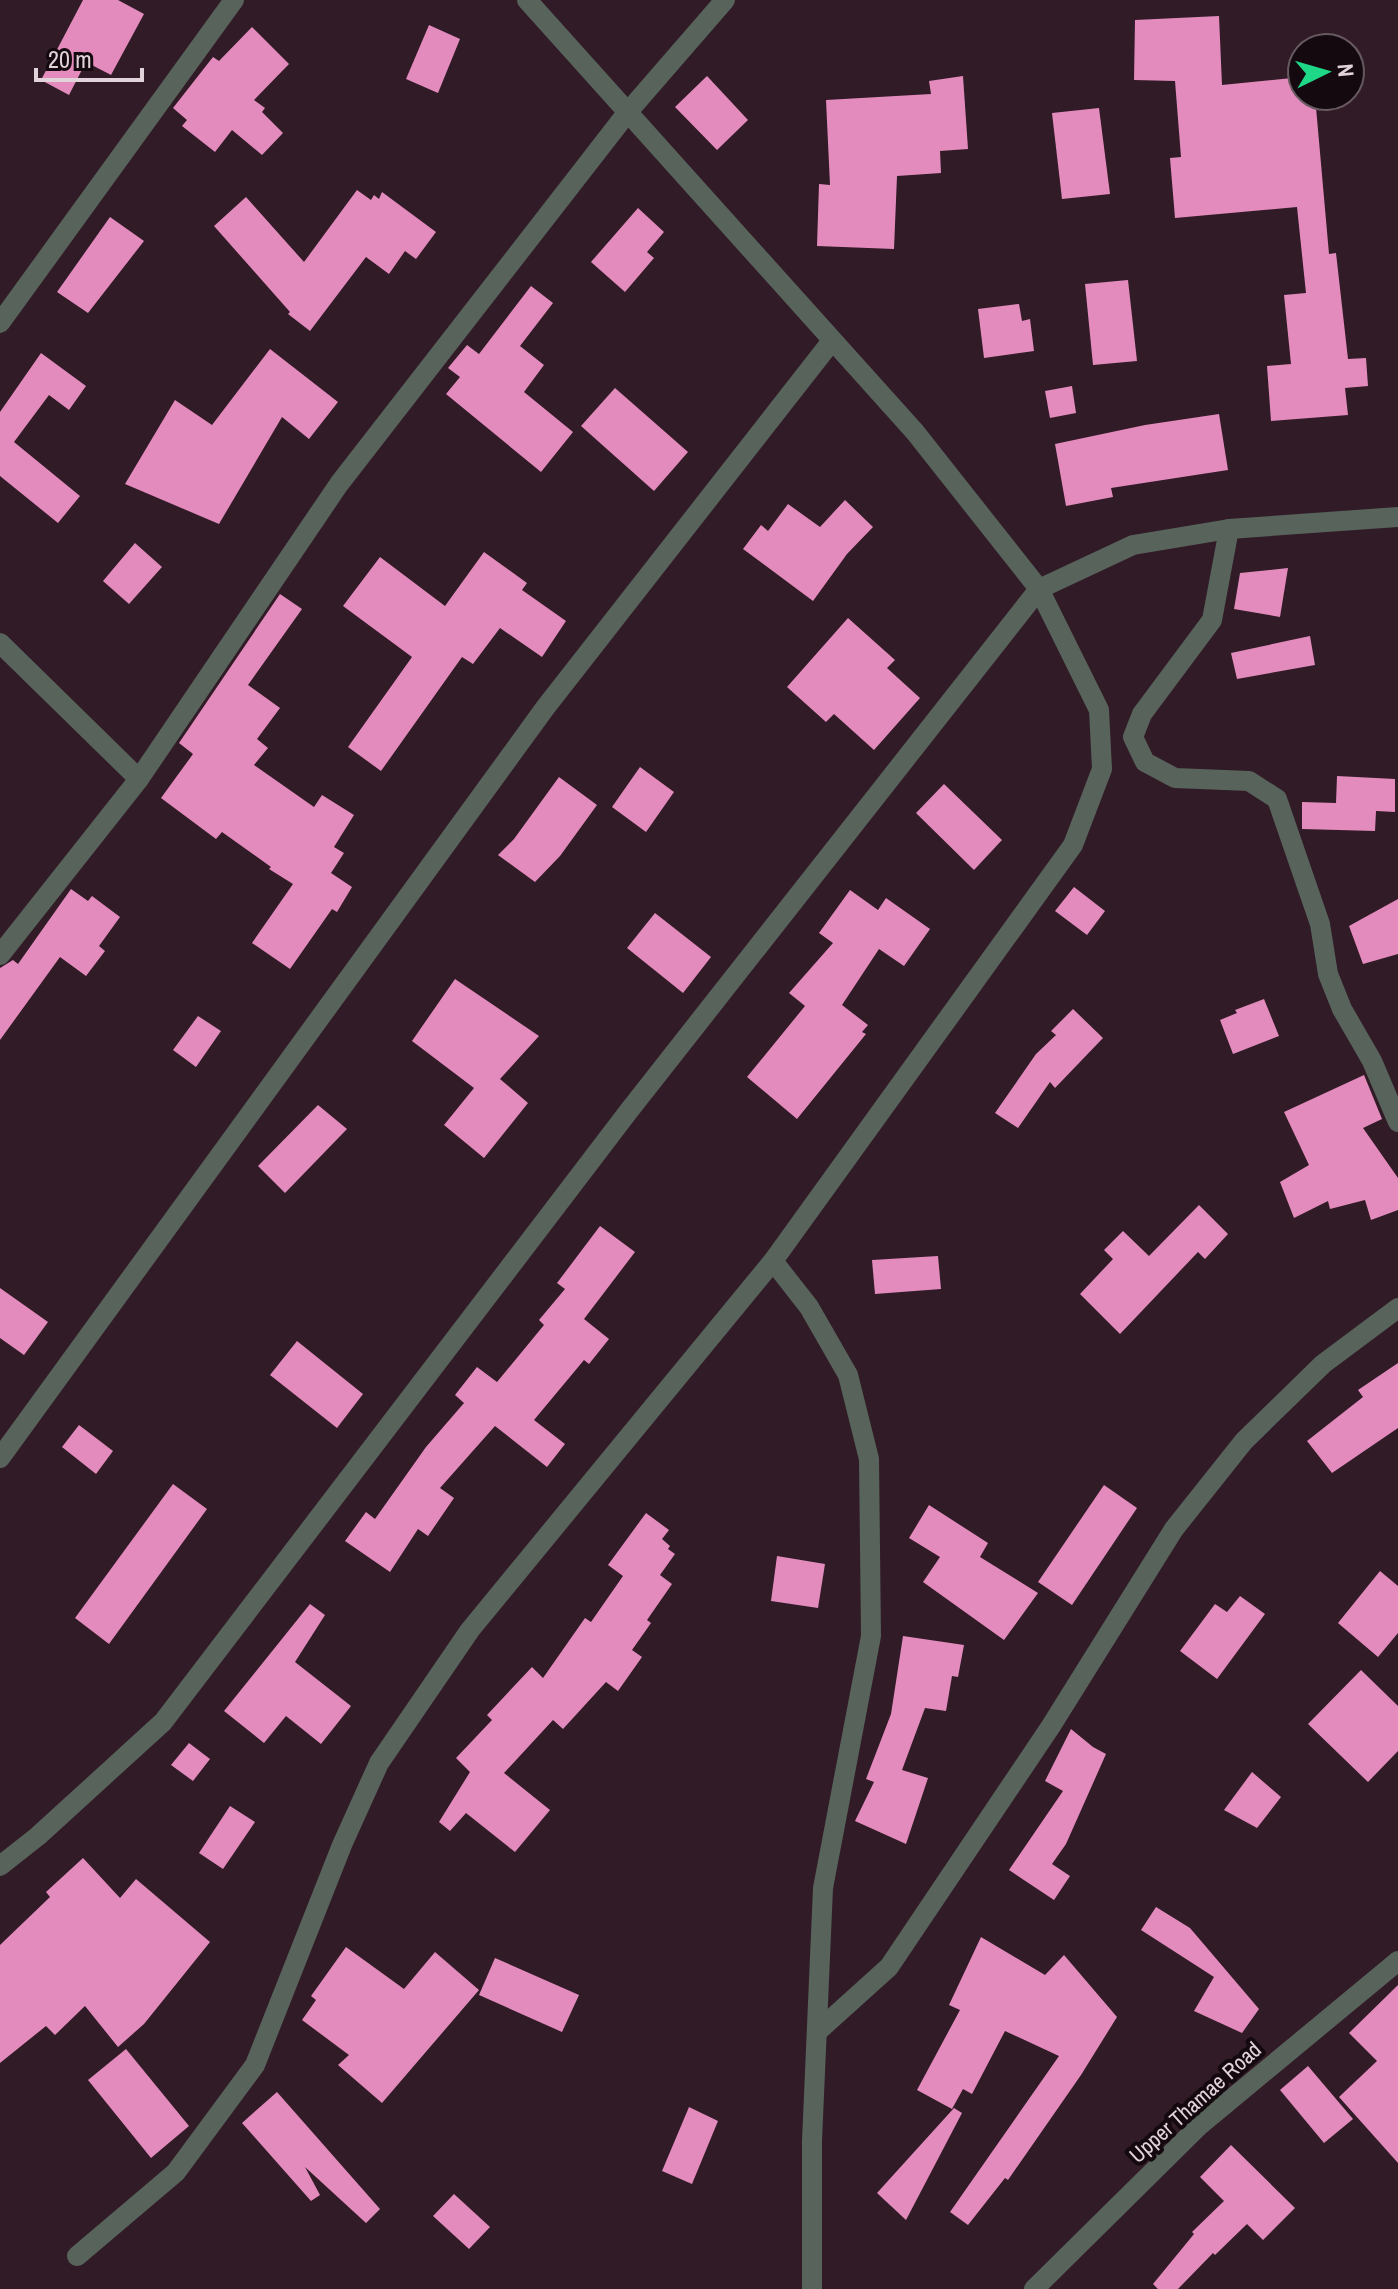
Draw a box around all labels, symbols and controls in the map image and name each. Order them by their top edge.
scale bar [36,32,142,82]
north arrow [1286,32,1366,112]
text: 20 m [48,43,92,75]
text: N [1330,62,1361,78]
street label: Upper Thamae Road [1122,2035,1268,2169]

